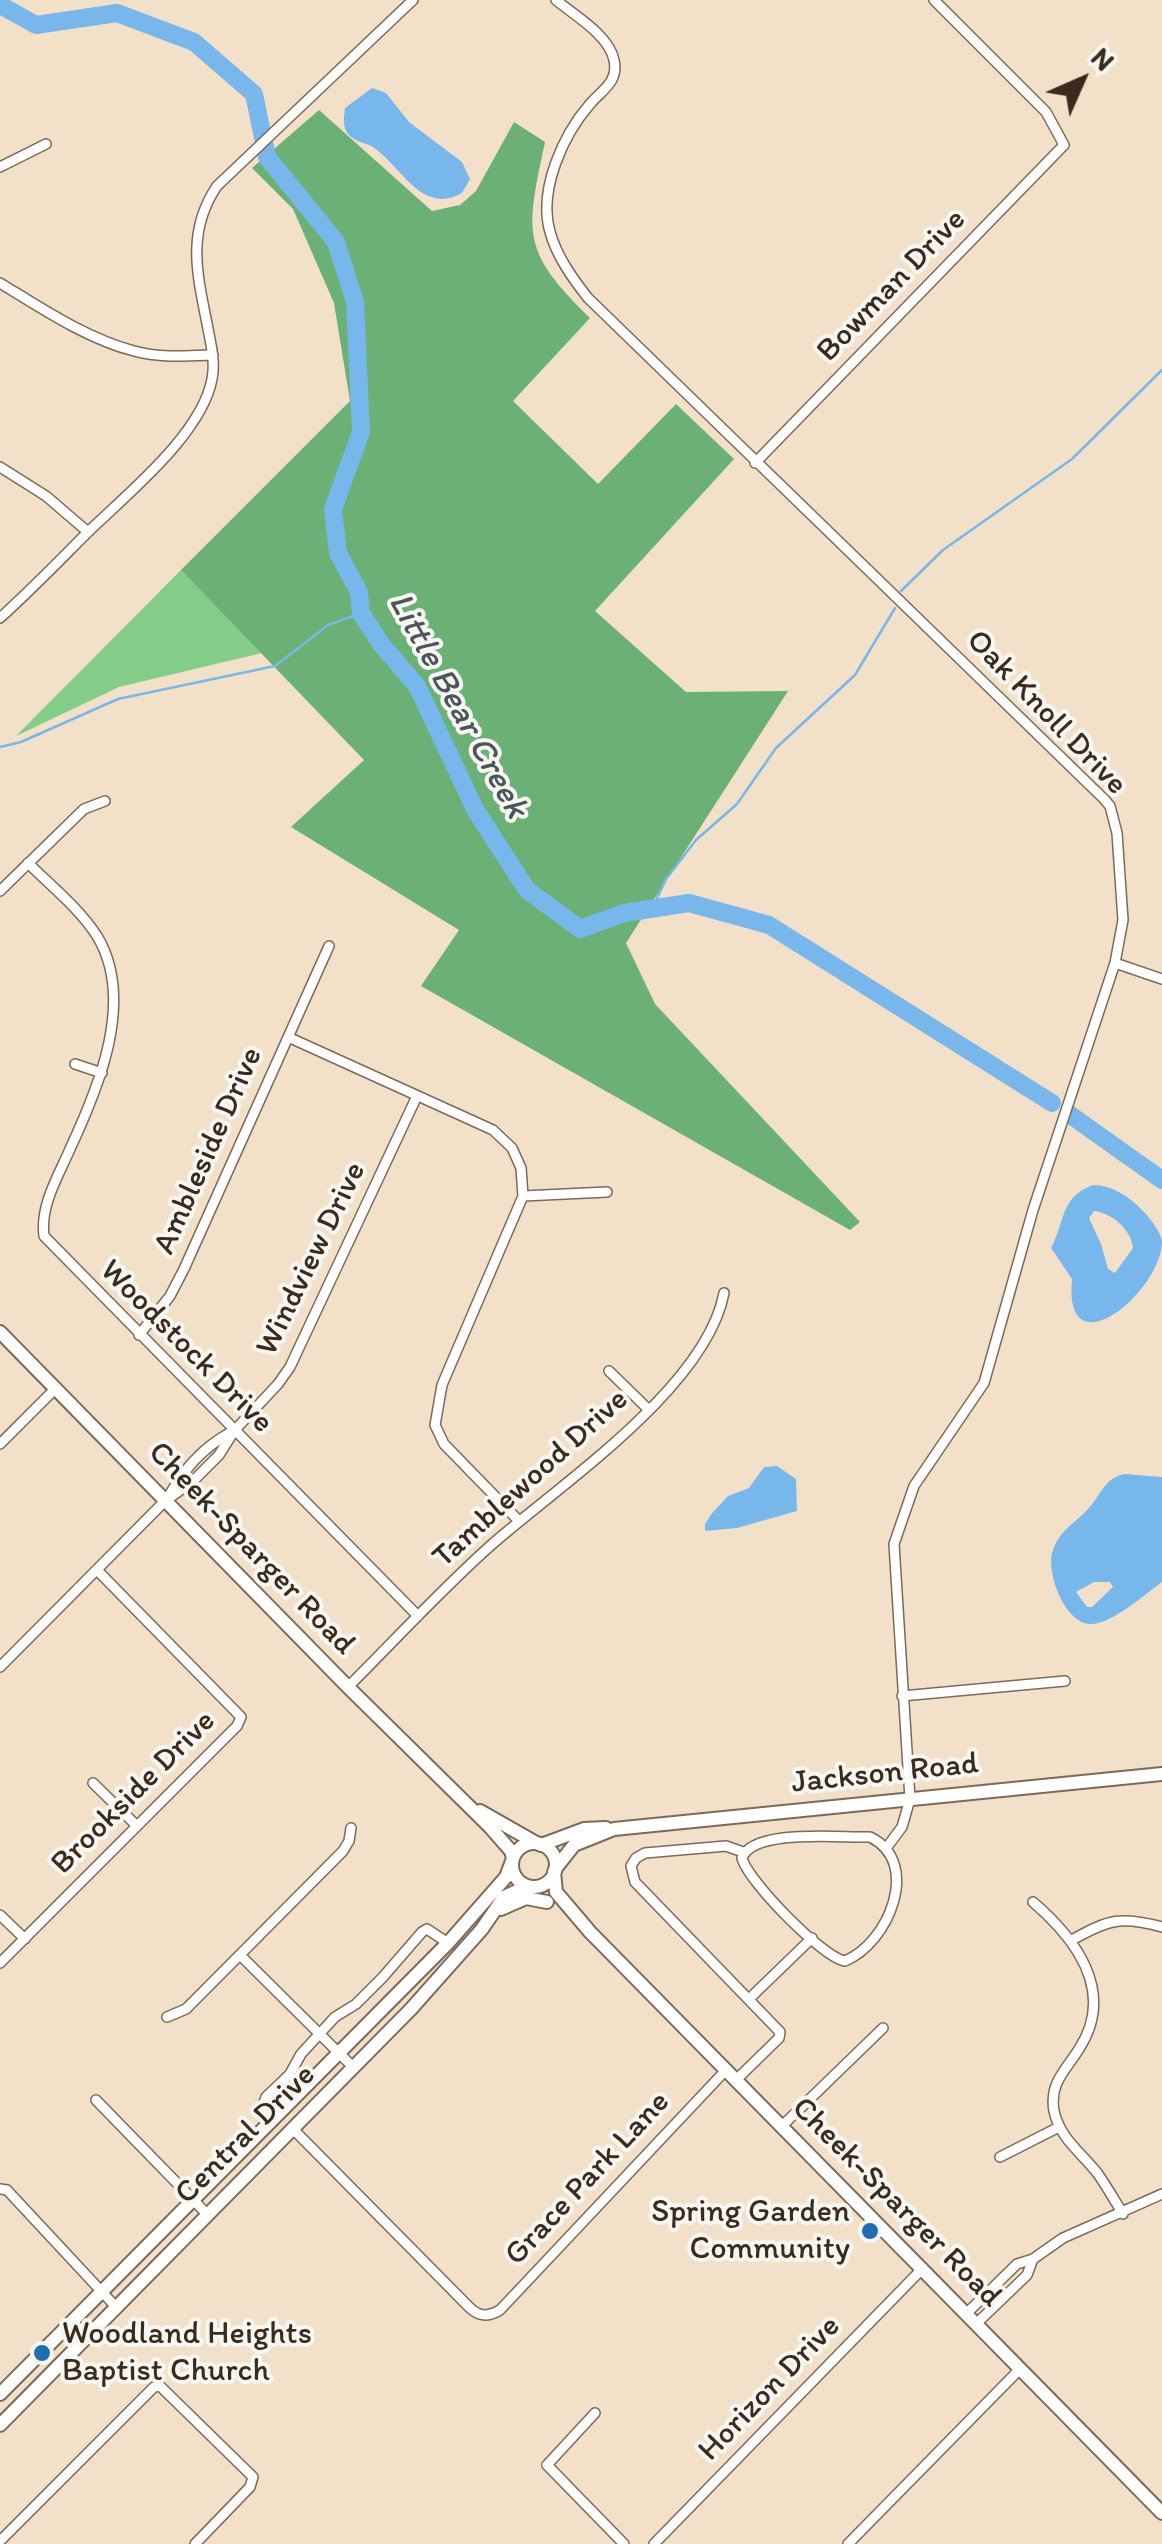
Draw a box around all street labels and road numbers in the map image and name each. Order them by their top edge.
street label: Bowman Drive [809,202,975,370]
street label: Oak Knoll Drive [957,622,1135,804]
street label: Ambleside Drive [146,1042,272,1260]
street label: Windview Drive [249,1156,375,1362]
street label: Woodstock Drive [91,1252,281,1442]
street label: Tamblewood Drive [425,1381,637,1577]
street label: Cheek-Sparger Road [139,1434,363,1664]
street label: Brookside Drive [44,1703,224,1883]
street label: Jackson Road [790,1745,980,1803]
street label: Central Drive [168,2057,324,2213]
street label: Grace Park Lane [497,2084,679,2274]
street label: Cheek-Sparger Road [783,2090,1009,2316]
street label: Horizon Drive [691,2308,849,2470]

